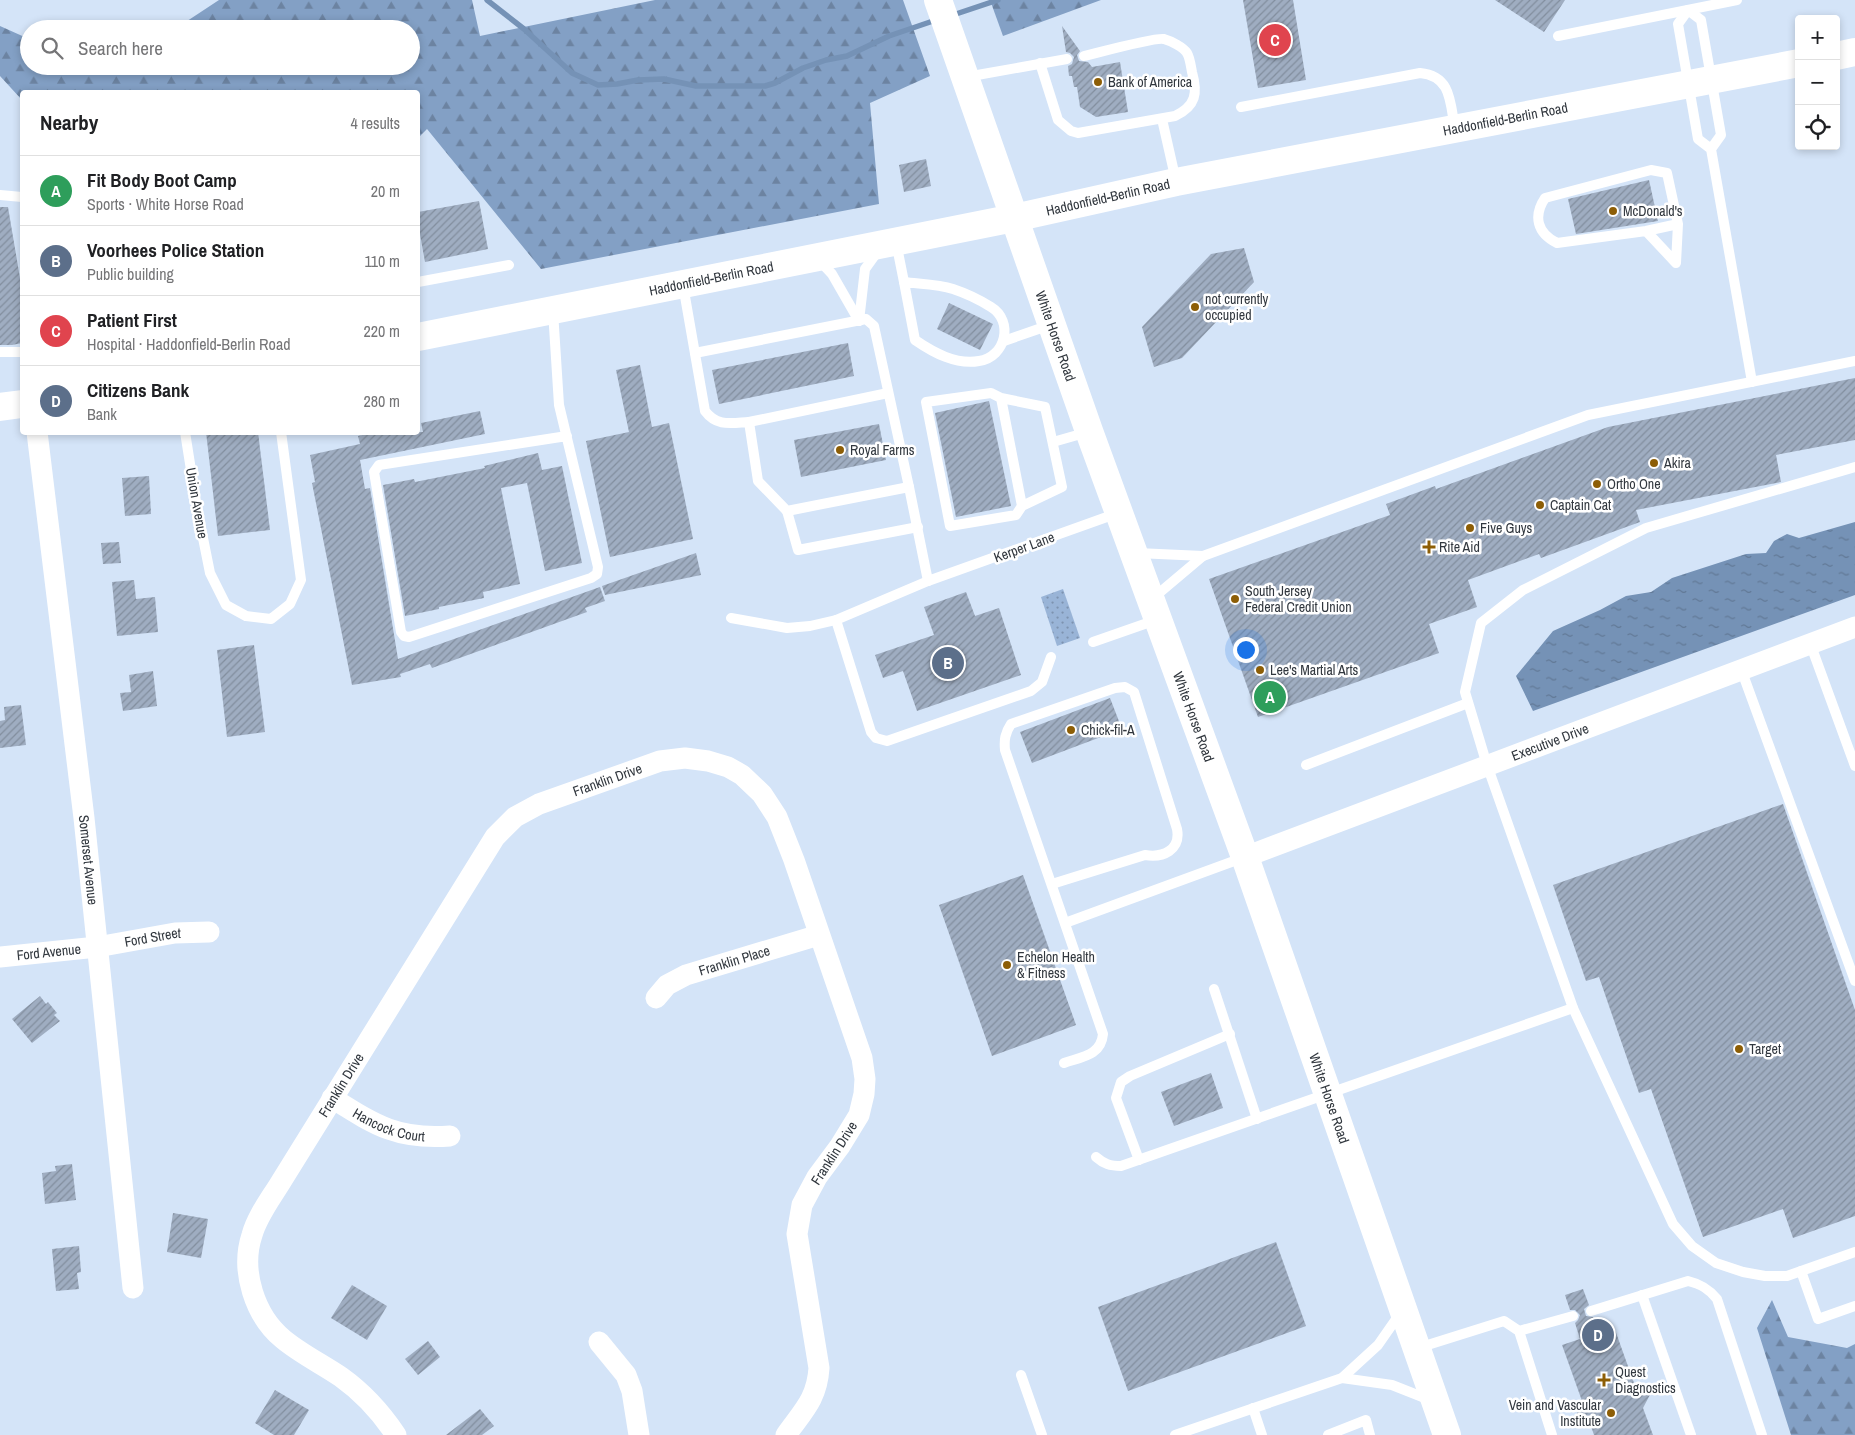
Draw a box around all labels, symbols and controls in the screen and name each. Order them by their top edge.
map controls [1795,15,1840,150]
button: + [1795,15,1840,60]
search box [20,20,420,75]
pin: C [1259,21,1291,59]
icon: search [38,34,66,62]
text: Search here [78,35,163,61]
button: − [1795,60,1840,105]
place label: Bank of America [1108,73,1193,91]
marker: Bank of America [1092,76,1104,88]
street label: Haddonfield-Berlin Road [1441,98,1569,140]
button: locate [1795,105,1840,150]
text: Nearby [40,108,98,137]
text: 4 results [350,112,400,134]
text: Fit Body Boot Camp [87,167,237,193]
street label: Haddonfield-Berlin Road [1044,175,1172,220]
text: A [51,180,61,202]
text: 20 m [371,180,400,202]
text: Sports · White Horse Road [87,193,244,215]
place label: McDonald's [1623,202,1683,220]
marker: McDonald's [1607,205,1619,217]
text: Voorhees Police Station [87,237,264,263]
text: B [51,250,61,272]
text: 110 m [364,250,400,272]
street label: Haddonfield-Berlin Road [647,257,775,300]
text: Public building [87,263,174,285]
street label: White Horse Road [1032,288,1080,384]
place label: not currently occupied [1205,290,1268,324]
marker: not currently occupied [1189,301,1201,313]
text: Patient First [87,307,177,333]
text: C [51,320,61,342]
text: 220 m [364,320,400,342]
text: Hospital · Haddonfield-Berlin Road [87,333,290,355]
text: Citizens Bank [87,377,189,403]
text: D [51,390,61,412]
text: 280 m [364,390,400,412]
text: Bank [87,403,117,425]
place label: Royal Farms [850,441,915,459]
marker: Royal Farms [834,444,846,456]
place label: Akira [1663,454,1691,472]
marker: Akira [1648,457,1660,469]
street label: Union Avenue [182,466,212,540]
place label: Ortho One [1607,475,1661,493]
marker: Ortho One [1591,478,1603,490]
place label: Captain Cat [1550,496,1611,514]
marker: Captain Cat [1534,499,1546,511]
place label: Five Guys [1480,519,1533,537]
marker: Five Guys [1464,522,1476,534]
street label: Kerper Lane [991,528,1057,566]
place label: Rite Aid [1439,538,1480,556]
marker: Rite Aid [1423,541,1435,553]
place label: South Jersey Federal Credit Union [1245,582,1352,616]
marker: South Jersey Federal Credit Union [1229,593,1241,605]
your location [1233,637,1259,663]
pin: B [932,644,964,682]
place label: Lee's Martial Arts [1270,661,1359,679]
marker: Lee's Martial Arts [1254,664,1266,676]
street label: White Horse Road [1169,669,1218,764]
pin: A [1254,678,1286,716]
street label: Executive Drive [1509,719,1591,765]
place label: Chick-fil-A [1081,721,1135,739]
marker: Chick-fil-A [1065,724,1077,736]
street label: Franklin Drive [570,759,644,800]
street label: Somerset Avenue [75,814,102,906]
street label: Ford Street [123,924,181,951]
street label: Ford Avenue [16,940,82,964]
street label: Franklin Place [697,941,772,980]
place label: Echelon Health & Fitness [1017,948,1095,982]
marker: Echelon Health & Fitness [1001,959,1013,971]
place label: Target [1749,1040,1781,1058]
marker: Target [1733,1043,1745,1055]
street label: Franklin Drive [314,1050,368,1120]
street label: White Horse Road [1305,1051,1353,1146]
street label: Hancock Court [350,1104,425,1145]
street label: Franklin Drive [807,1118,861,1188]
pin: D [1582,1316,1614,1354]
place label: Quest Diagnostics [1615,1363,1676,1397]
marker: Quest Diagnostics [1597,1373,1611,1387]
place label: Vein and Vascular Institute [1509,1396,1601,1430]
marker: Vein and Vascular Institute [1605,1407,1617,1419]

